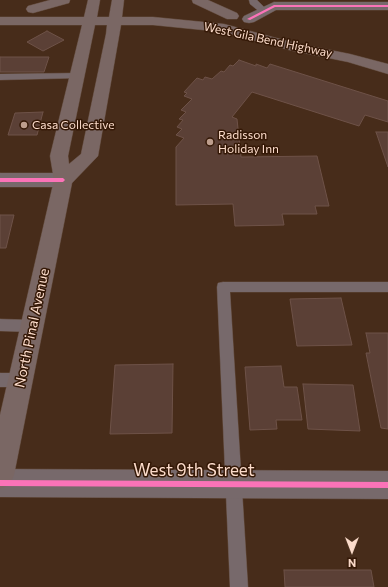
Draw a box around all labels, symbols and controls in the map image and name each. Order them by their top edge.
street label: West Gila Bend Highway [202,19,334,61]
place label: Casa Collective [32,118,115,132]
marker: Casa Collective [19,120,29,130]
place label: Radisson Holiday Inn [218,128,279,156]
marker: Radisson Holiday Inn [205,137,215,147]
street label: North Pinal Avenue [11,267,53,389]
street label: West 9th Street [133,460,255,480]
north arrow [332,531,372,571]
text: N [348,557,356,570]

